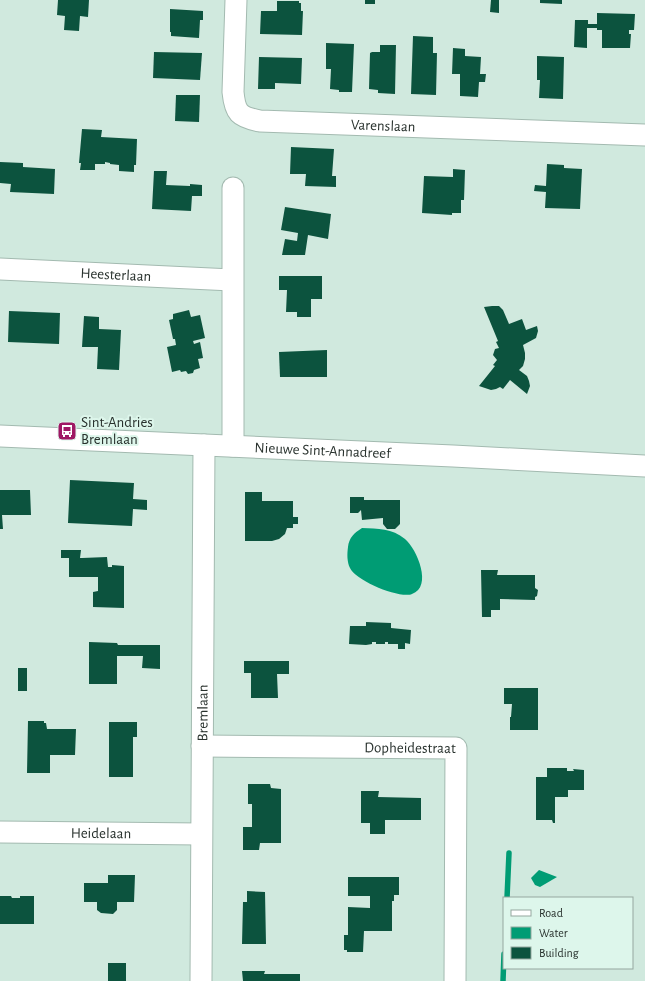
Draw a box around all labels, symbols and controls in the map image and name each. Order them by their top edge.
street label: Varenslaan [351,117,416,134]
street label: Heesterlaan [80,265,152,284]
place label: Sint-Andries Bremlaan [81,415,153,447]
bus stop icon: Sint-Andries Bremlaan [56,420,78,442]
street label: Nieuwe Sint-Annadreef [254,440,393,461]
street label: Bremlaan [195,685,210,741]
street label: Dopheidestraat [364,740,456,755]
street label: Heidelaan [71,825,131,841]
legend [503,897,633,969]
text: Road [539,907,563,919]
text: Water [539,927,568,939]
text: Building [539,947,579,959]

